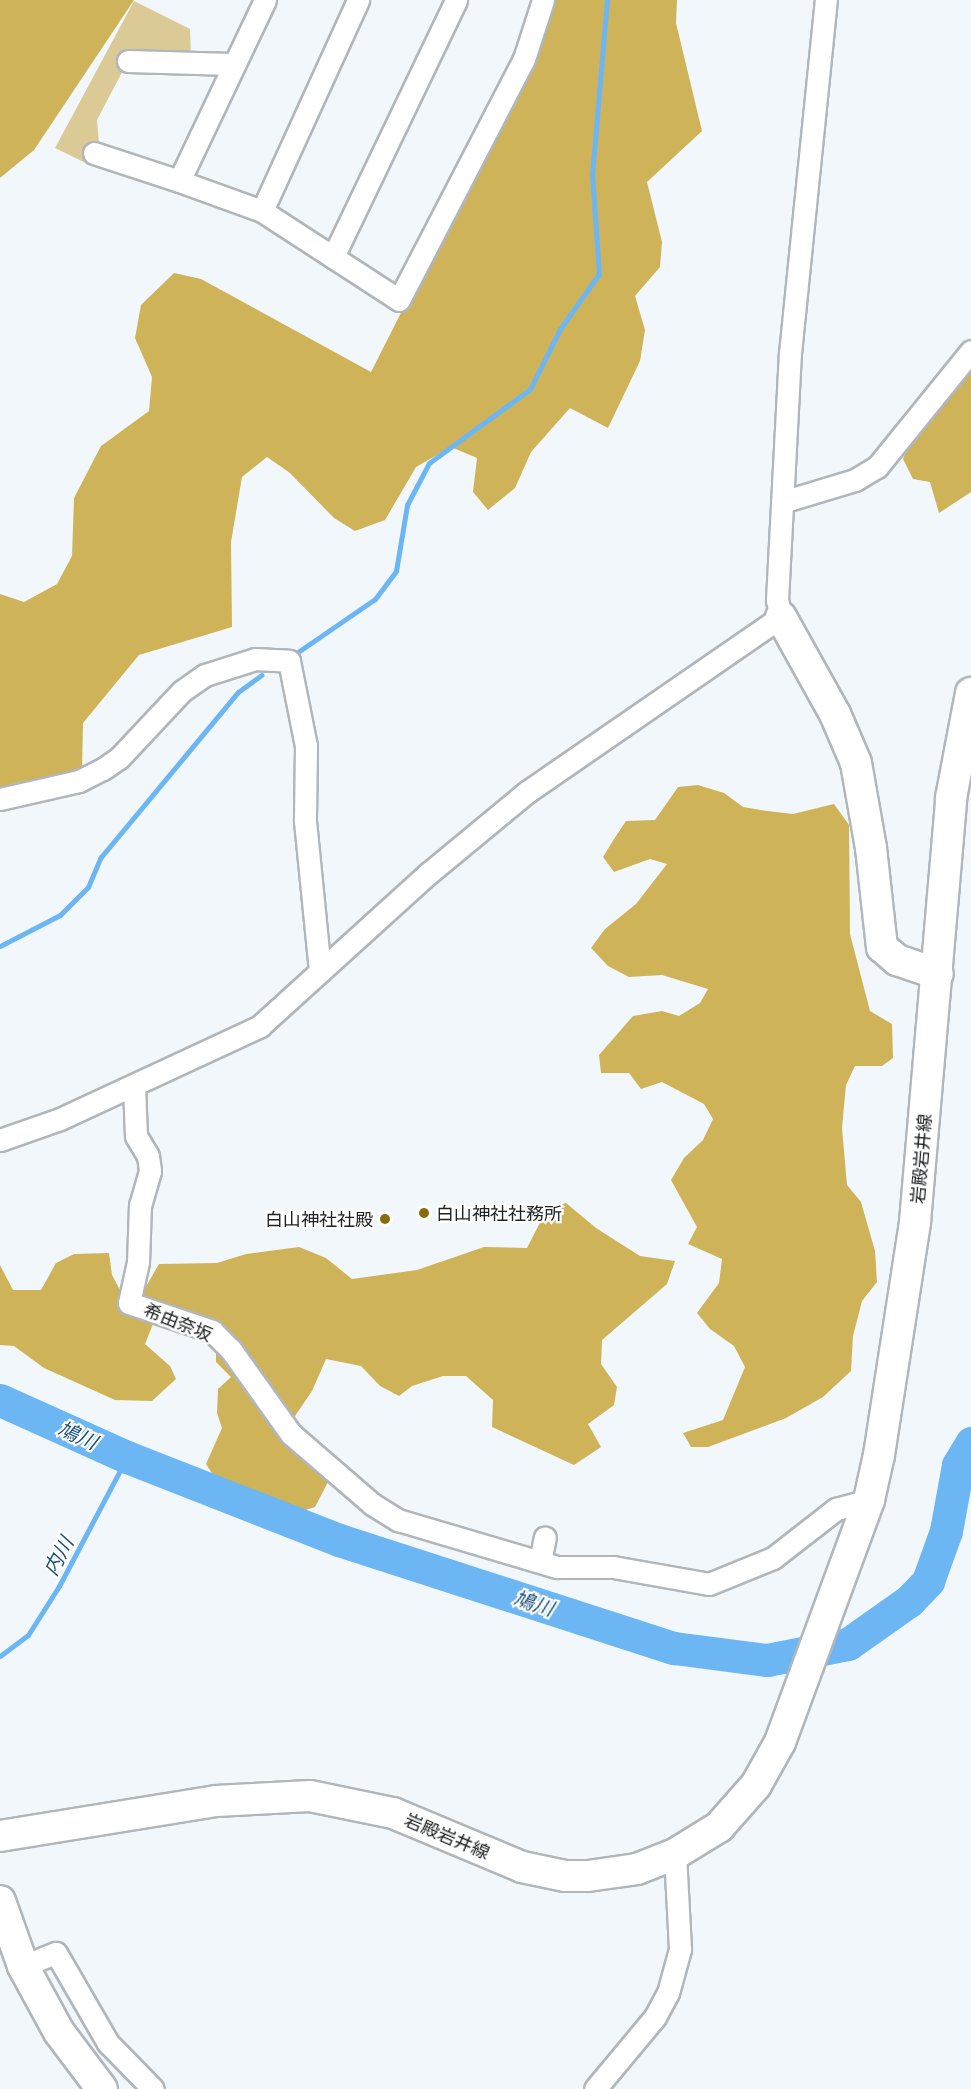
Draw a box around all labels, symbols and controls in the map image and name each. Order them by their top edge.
street label: 岩殿岩井線 [906,1113,936,1205]
place label: 白山神社社務所 [436,1202,562,1224]
marker: 白山神社社務所 [417,1206,431,1220]
place label: 白山神社社殿 [265,1208,373,1230]
marker: 白山神社社殿 [378,1212,392,1226]
street label: 希由奈坂 [141,1299,215,1345]
water label: 鳩川 [55,1416,101,1454]
water label: 内川 [38,1533,78,1579]
water label: 鳩川 [511,1585,557,1621]
street label: 岩殿岩井線 [401,1808,493,1864]

